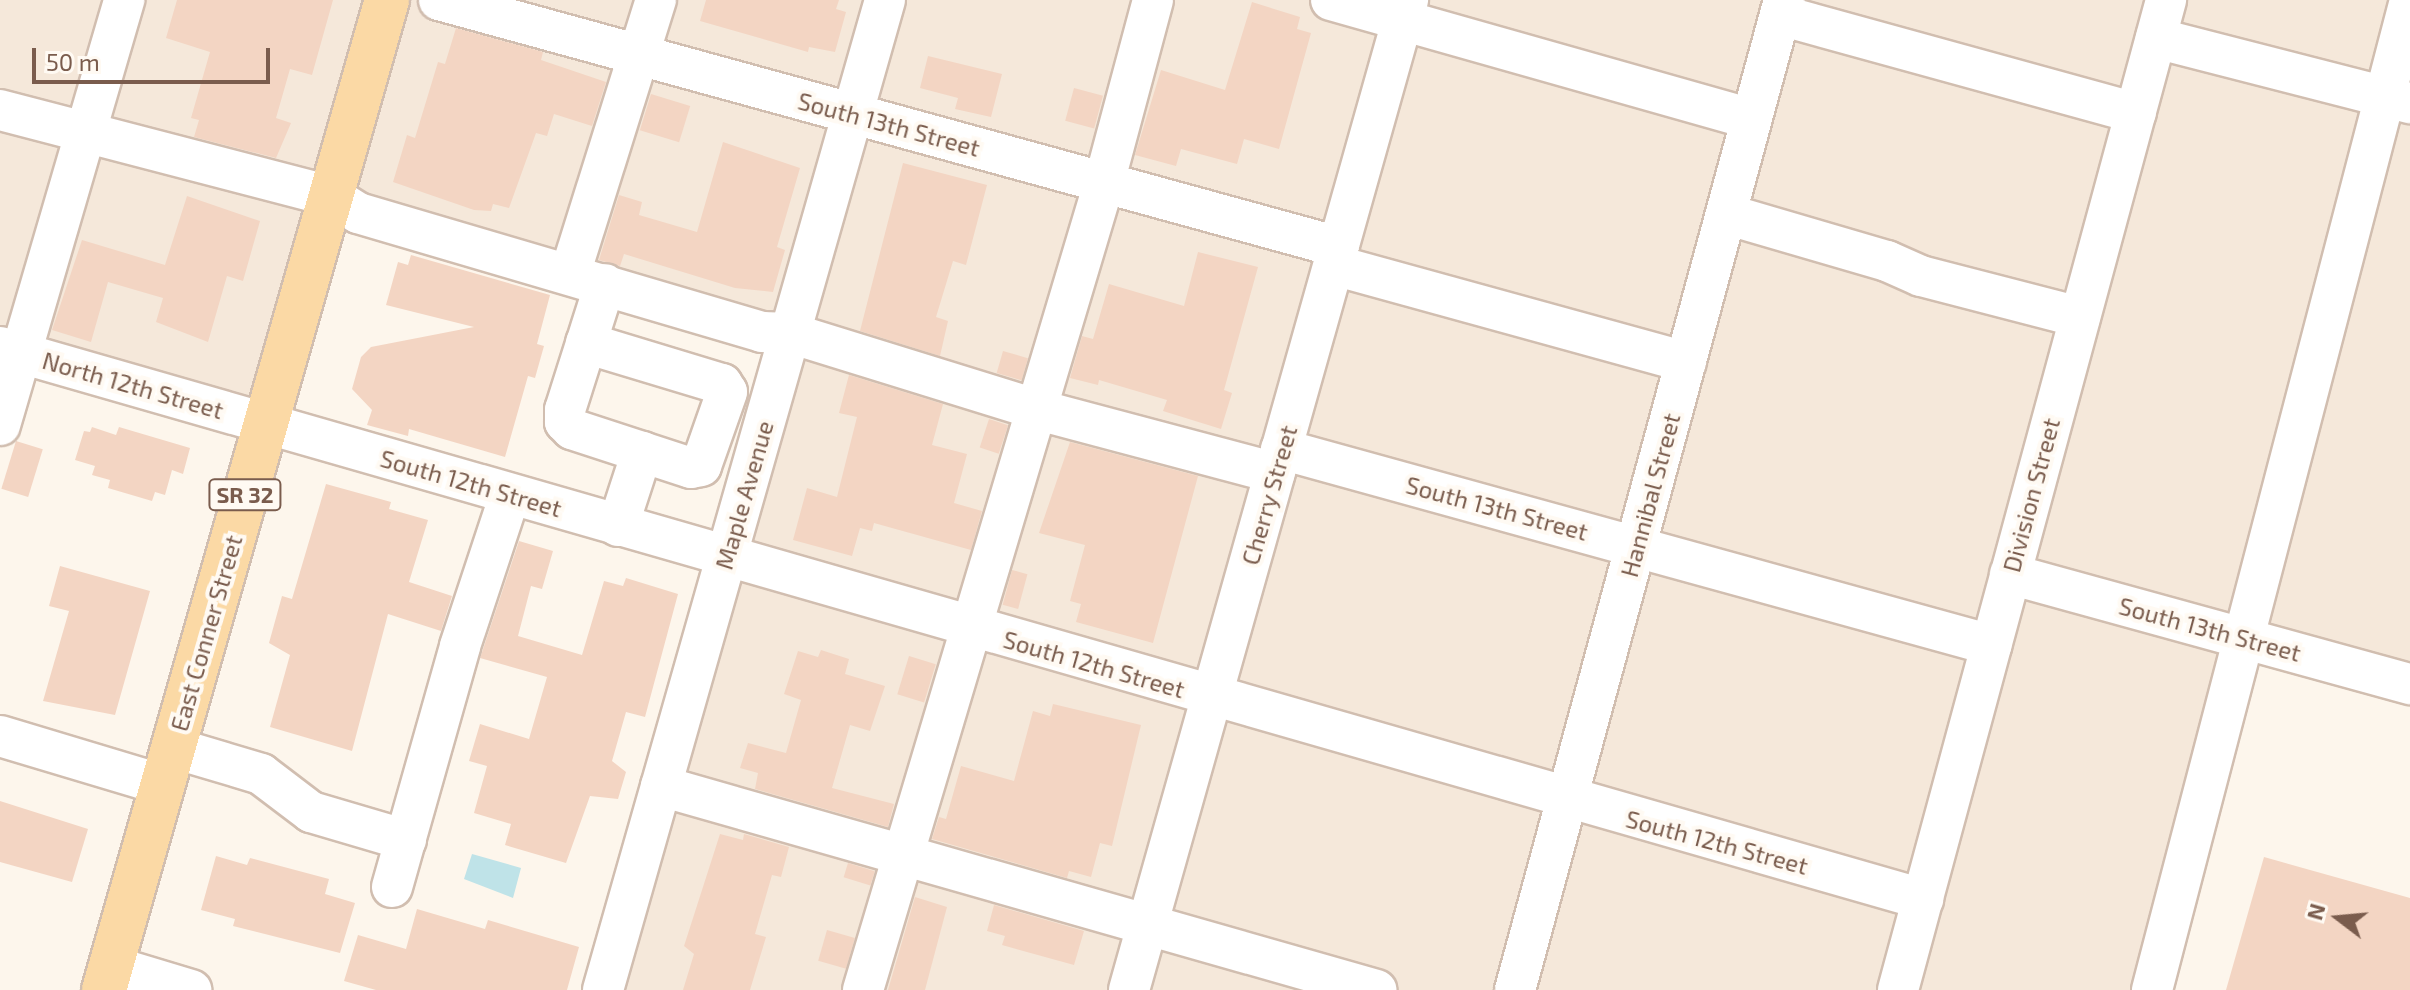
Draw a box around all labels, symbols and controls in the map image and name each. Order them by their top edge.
scale bar [36,32,274,82]
text: 50 m [46,47,100,76]
street label: South 13th Street [795,86,983,162]
street label: North 12th Street [39,345,227,425]
street label: Hannibal Street [1614,410,1686,580]
street label: Division Street [1997,415,2065,575]
street label: Maple Avenue [709,417,779,573]
street label: Cherry Street [1235,422,1303,568]
street label: South 12th Street [377,443,565,523]
street label: South 13th Street [1403,470,1591,546]
road number: SR 32 [207,477,283,513]
street label: East Conner Street [164,531,248,735]
street label: South 13th Street [2116,591,2304,667]
street label: South 12th Street [1000,624,1188,704]
street label: South 12th Street [1623,804,1811,880]
north arrow [2298,878,2378,958]
text: N [2300,900,2330,923]

